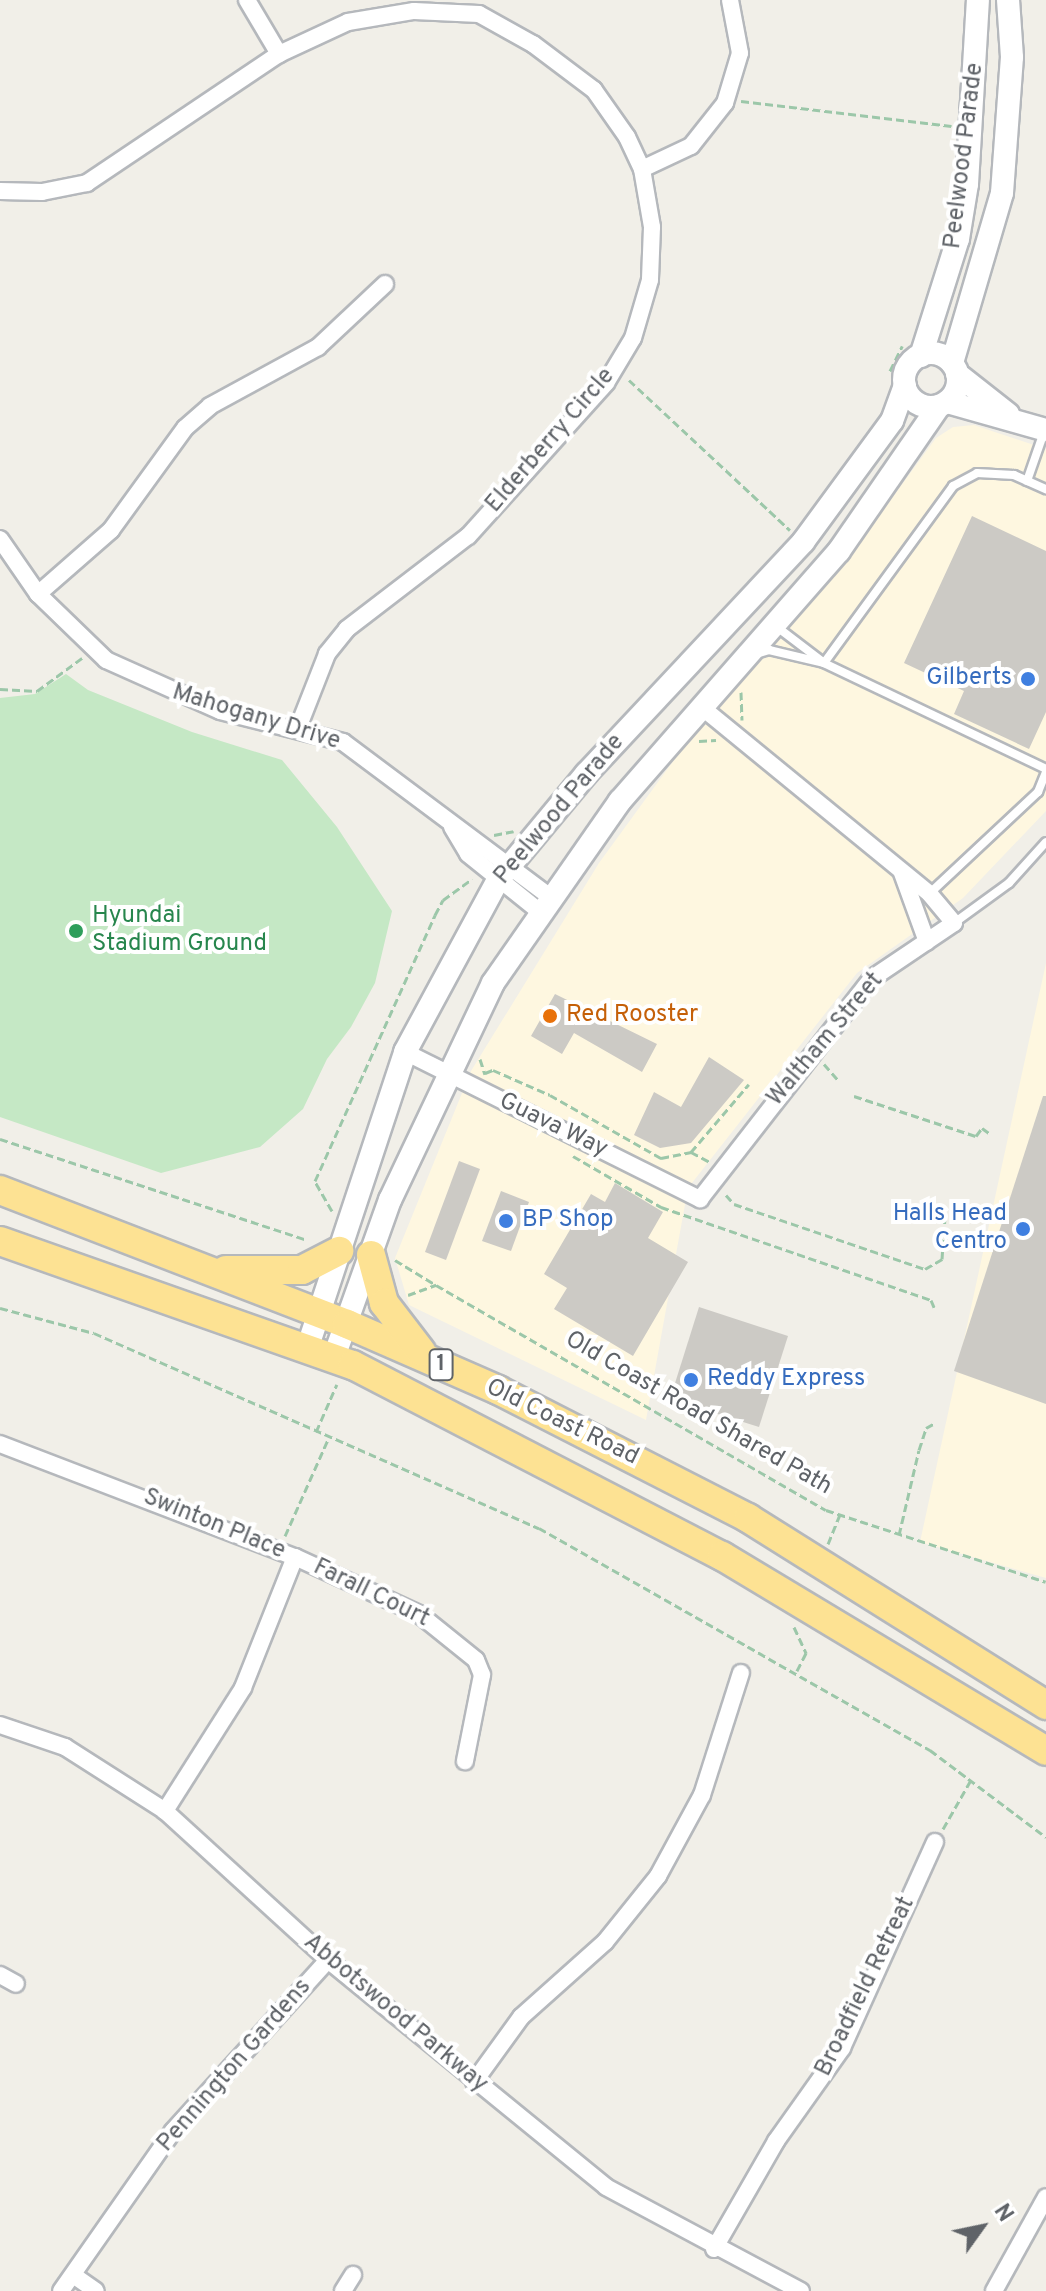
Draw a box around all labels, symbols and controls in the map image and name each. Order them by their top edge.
street label: Peelwood Parade [939,61,991,251]
street label: Elderberry Circle [480,363,622,519]
place label: Gilberts [926,665,1012,693]
marker: Gilberts [1019,670,1037,688]
street label: Mahogany Drive [169,679,343,757]
street label: Peelwood Parade [489,729,631,891]
place label: Hyundai Stadium Ground [92,903,267,959]
marker: Hyundai Stadium Ground [67,922,85,940]
street label: Waltham Street [762,967,890,1113]
place label: Red Rooster [566,1002,698,1030]
marker: Red Rooster [541,1007,559,1025]
street label: Guava Way [494,1087,612,1165]
place label: Halls Head Centro [893,1201,1007,1257]
place label: BP Shop [522,1207,613,1235]
marker: BP Shop [497,1212,515,1230]
marker: Halls Head Centro [1014,1220,1032,1238]
street label: Old Coast Road Shared Path [560,1326,836,1502]
road number: 1 [427,1347,455,1383]
place label: Reddy Express [707,1366,865,1394]
marker: Reddy Express [682,1371,700,1389]
street label: Old Coast Road [481,1374,643,1472]
street label: Swinton Place [139,1483,289,1567]
street label: Farall Court [308,1554,434,1634]
street label: Broadfield Retreat [810,1893,922,2081]
street label: Abbotswood Parkway [297,1929,493,2099]
street label: Pennington Gardens [152,1974,318,2158]
north arrow [942,2187,1022,2267]
text: N [987,2200,1018,2228]

